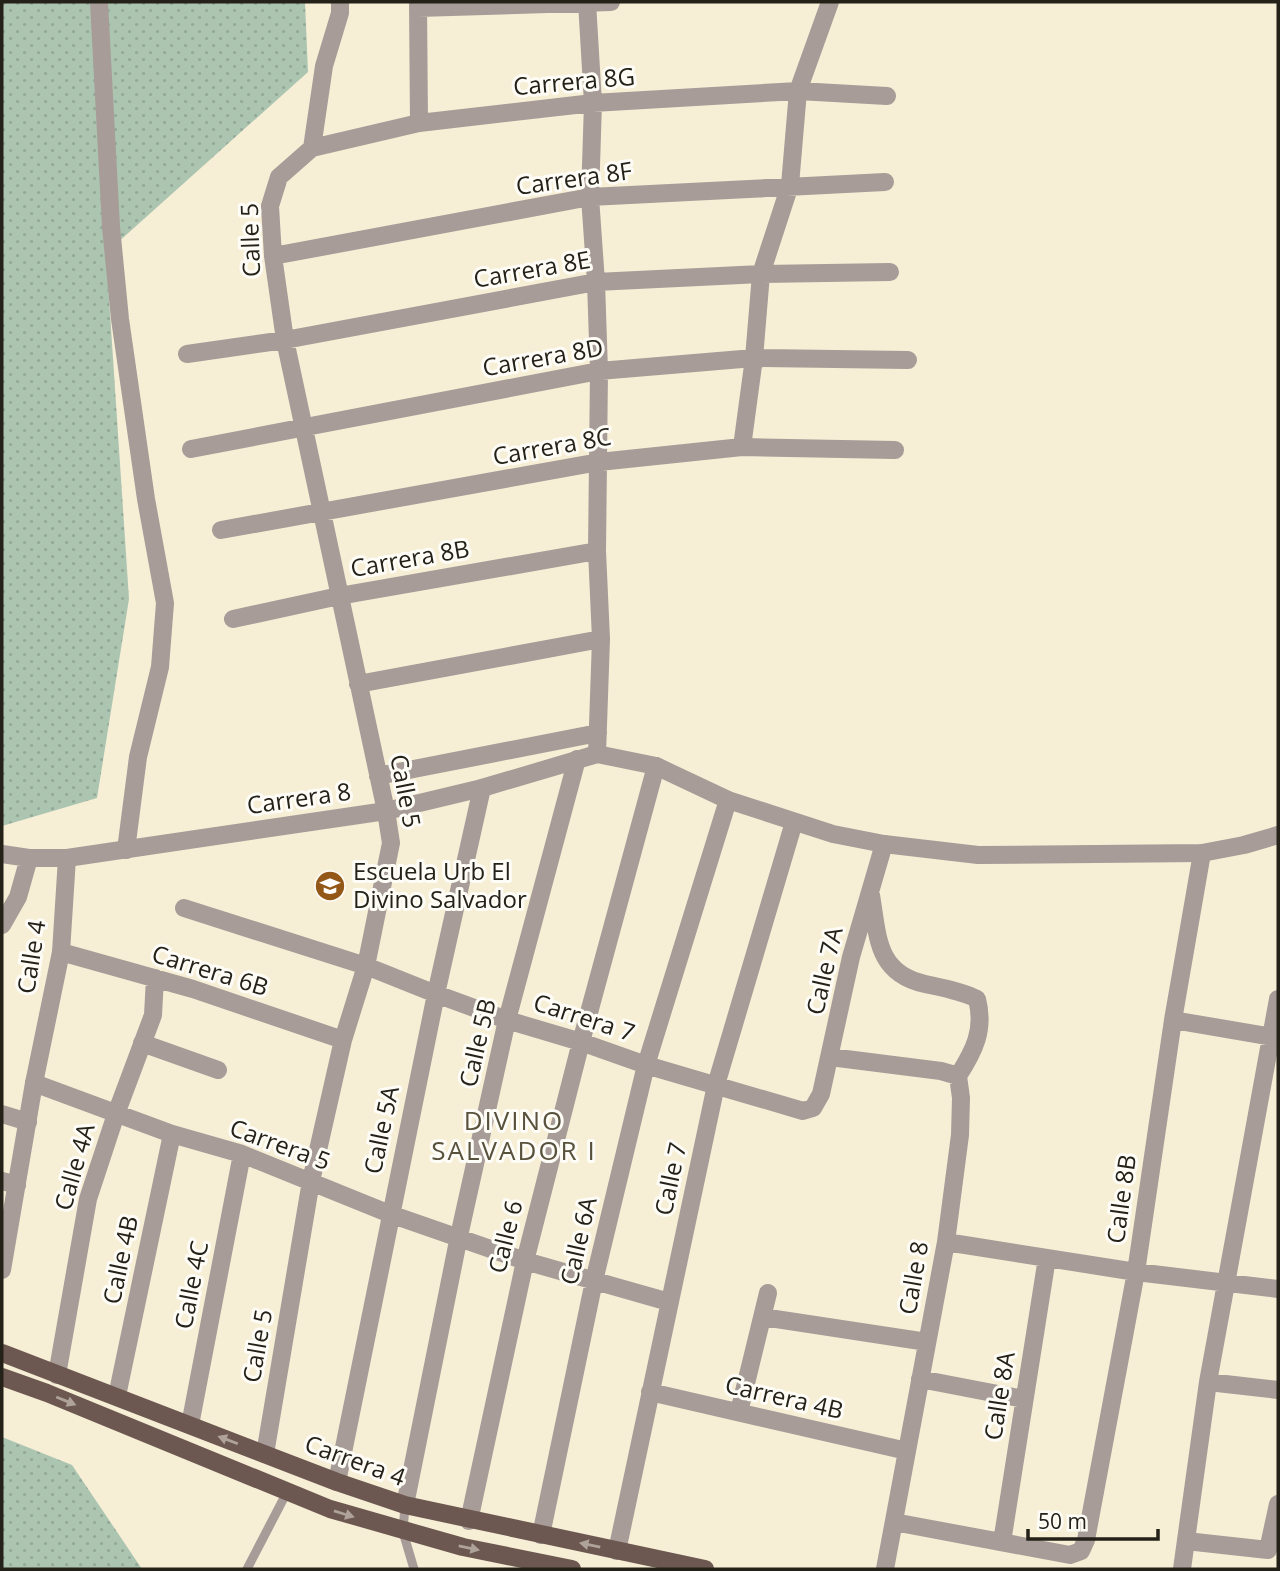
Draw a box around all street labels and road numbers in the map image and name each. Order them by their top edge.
street label: Carrera 8G [512,59,636,102]
street label: Carrera 8F [514,153,634,202]
street label: Calle 5 [232,202,267,278]
street label: Carrera 8E [471,242,593,295]
street label: Carrera 8D [480,330,606,383]
street label: Carrera 8C [490,419,614,472]
street label: Carrera 8B [348,531,472,584]
street label: Calle 5 [383,751,430,830]
street label: Carrera 8 [245,774,353,821]
street label: Calle 4 [8,917,53,996]
street label: Calle 7A [797,923,850,1018]
street label: Carrera 6B [148,936,273,1003]
street label: Carrera 7 [530,985,639,1048]
street label: Calle 5B [450,995,503,1090]
street label: Calle 5A [355,1082,406,1177]
street label: Carrera 5 [226,1110,335,1177]
street label: Calle 4A [45,1118,102,1214]
street label: Calle 7 [646,1139,693,1218]
street label: Calle 8B [1098,1152,1143,1245]
street label: Calle 6A [551,1193,604,1288]
street label: Calle 6 [480,1197,530,1277]
street label: Calle 4B [94,1212,145,1307]
street label: Calle 4C [166,1238,215,1332]
street label: Calle 8 [890,1238,935,1317]
street label: Calle 5 [234,1306,279,1385]
street label: Calle 8A [975,1348,1022,1442]
street label: Carrera 4B [722,1367,847,1426]
street label: Carrera 4 [301,1426,411,1493]

